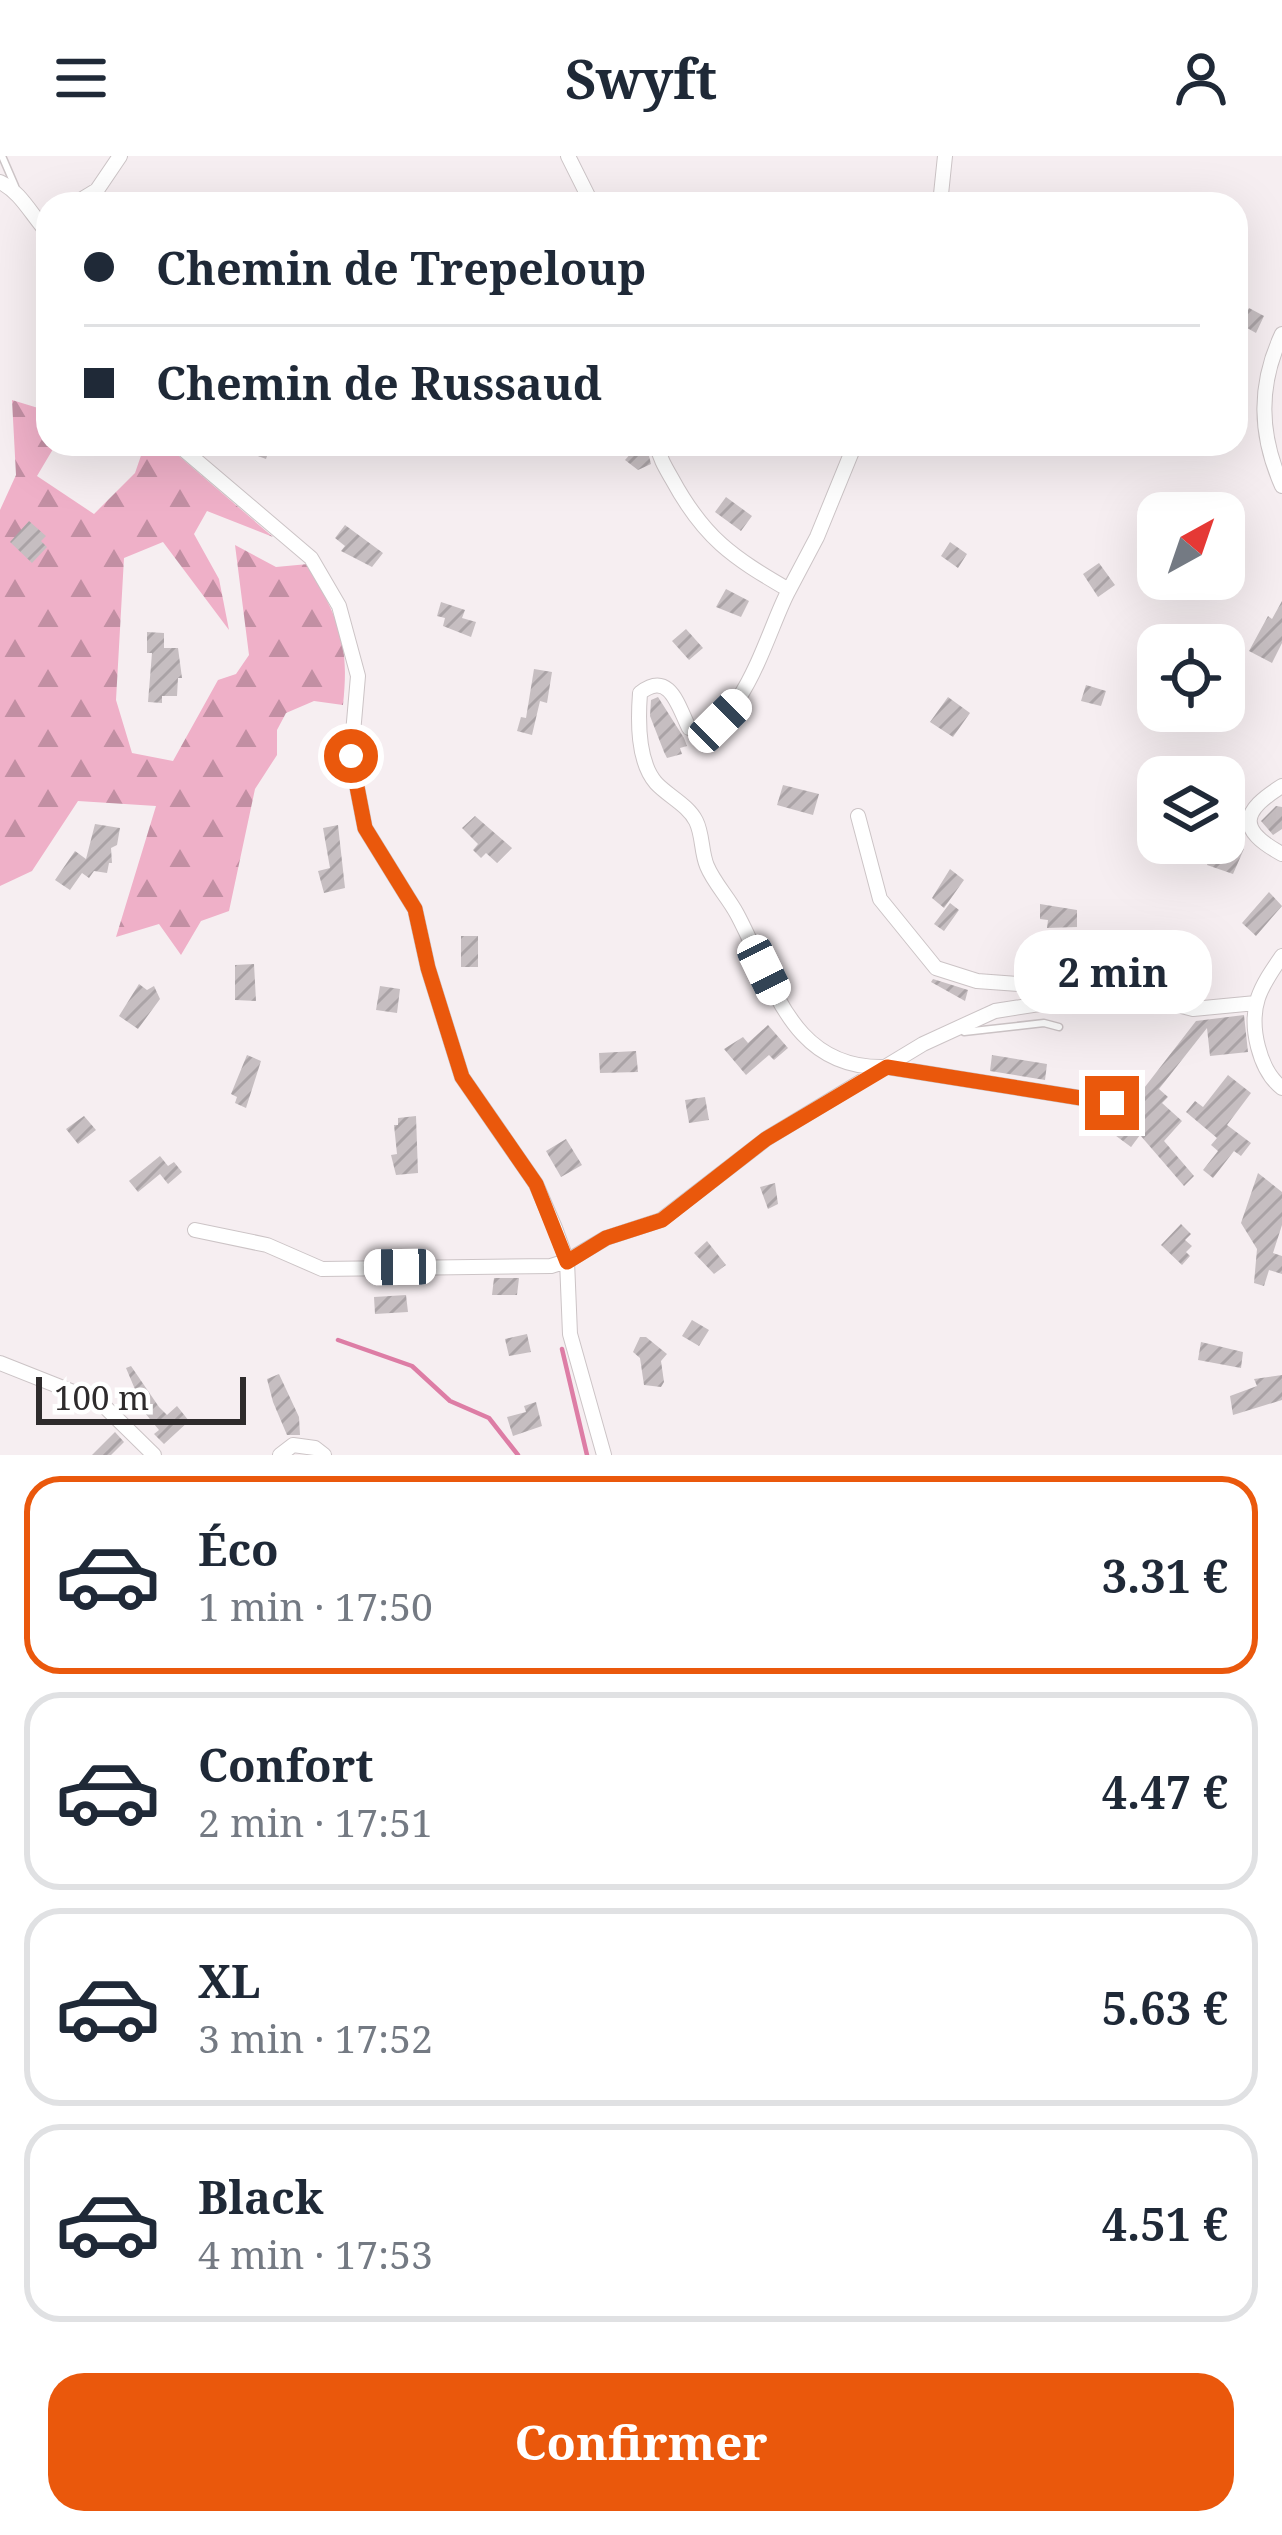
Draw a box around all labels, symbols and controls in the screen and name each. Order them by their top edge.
text: Swyft [565,41,717,115]
icon: menu [48,45,114,111]
icon: person [1168,45,1234,111]
text: Chemin de Trepeloup [156,237,646,298]
text: Chemin de Russaud [156,352,602,413]
north arrow [1137,492,1245,600]
map controls [1137,492,1245,864]
button: locate [1137,624,1245,732]
car [682,683,758,759]
route start [324,729,378,783]
button: layers [1137,756,1245,864]
callout: 2 min [1013,929,1211,1013]
car [732,930,796,1010]
text: 2 min [1058,945,1168,998]
route end [1085,1076,1139,1130]
car [364,1248,436,1286]
scale bar [36,1371,246,1424]
text: 100 m [54,1375,149,1420]
text: Éco [198,1518,279,1579]
icon: car [54,1521,162,1629]
text: 3.31 € [1102,1545,1228,1606]
text: 1 min · 17:50 [198,1579,433,1632]
text: Confort [198,1734,373,1795]
icon: car [54,1737,162,1845]
text: 4.47 € [1102,1761,1228,1822]
text: 2 min · 17:51 [198,1795,433,1848]
text: XL [198,1950,260,2011]
icon: car [54,1953,162,2061]
text: 5.63 € [1102,1977,1228,2038]
text: 3 min · 17:52 [198,2011,433,2064]
text: Black [198,2166,323,2227]
icon: car [54,2169,162,2277]
text: 4.51 € [1102,2193,1228,2254]
text: 4 min · 17:53 [198,2227,433,2280]
button: Confirmer [48,2373,1234,2511]

